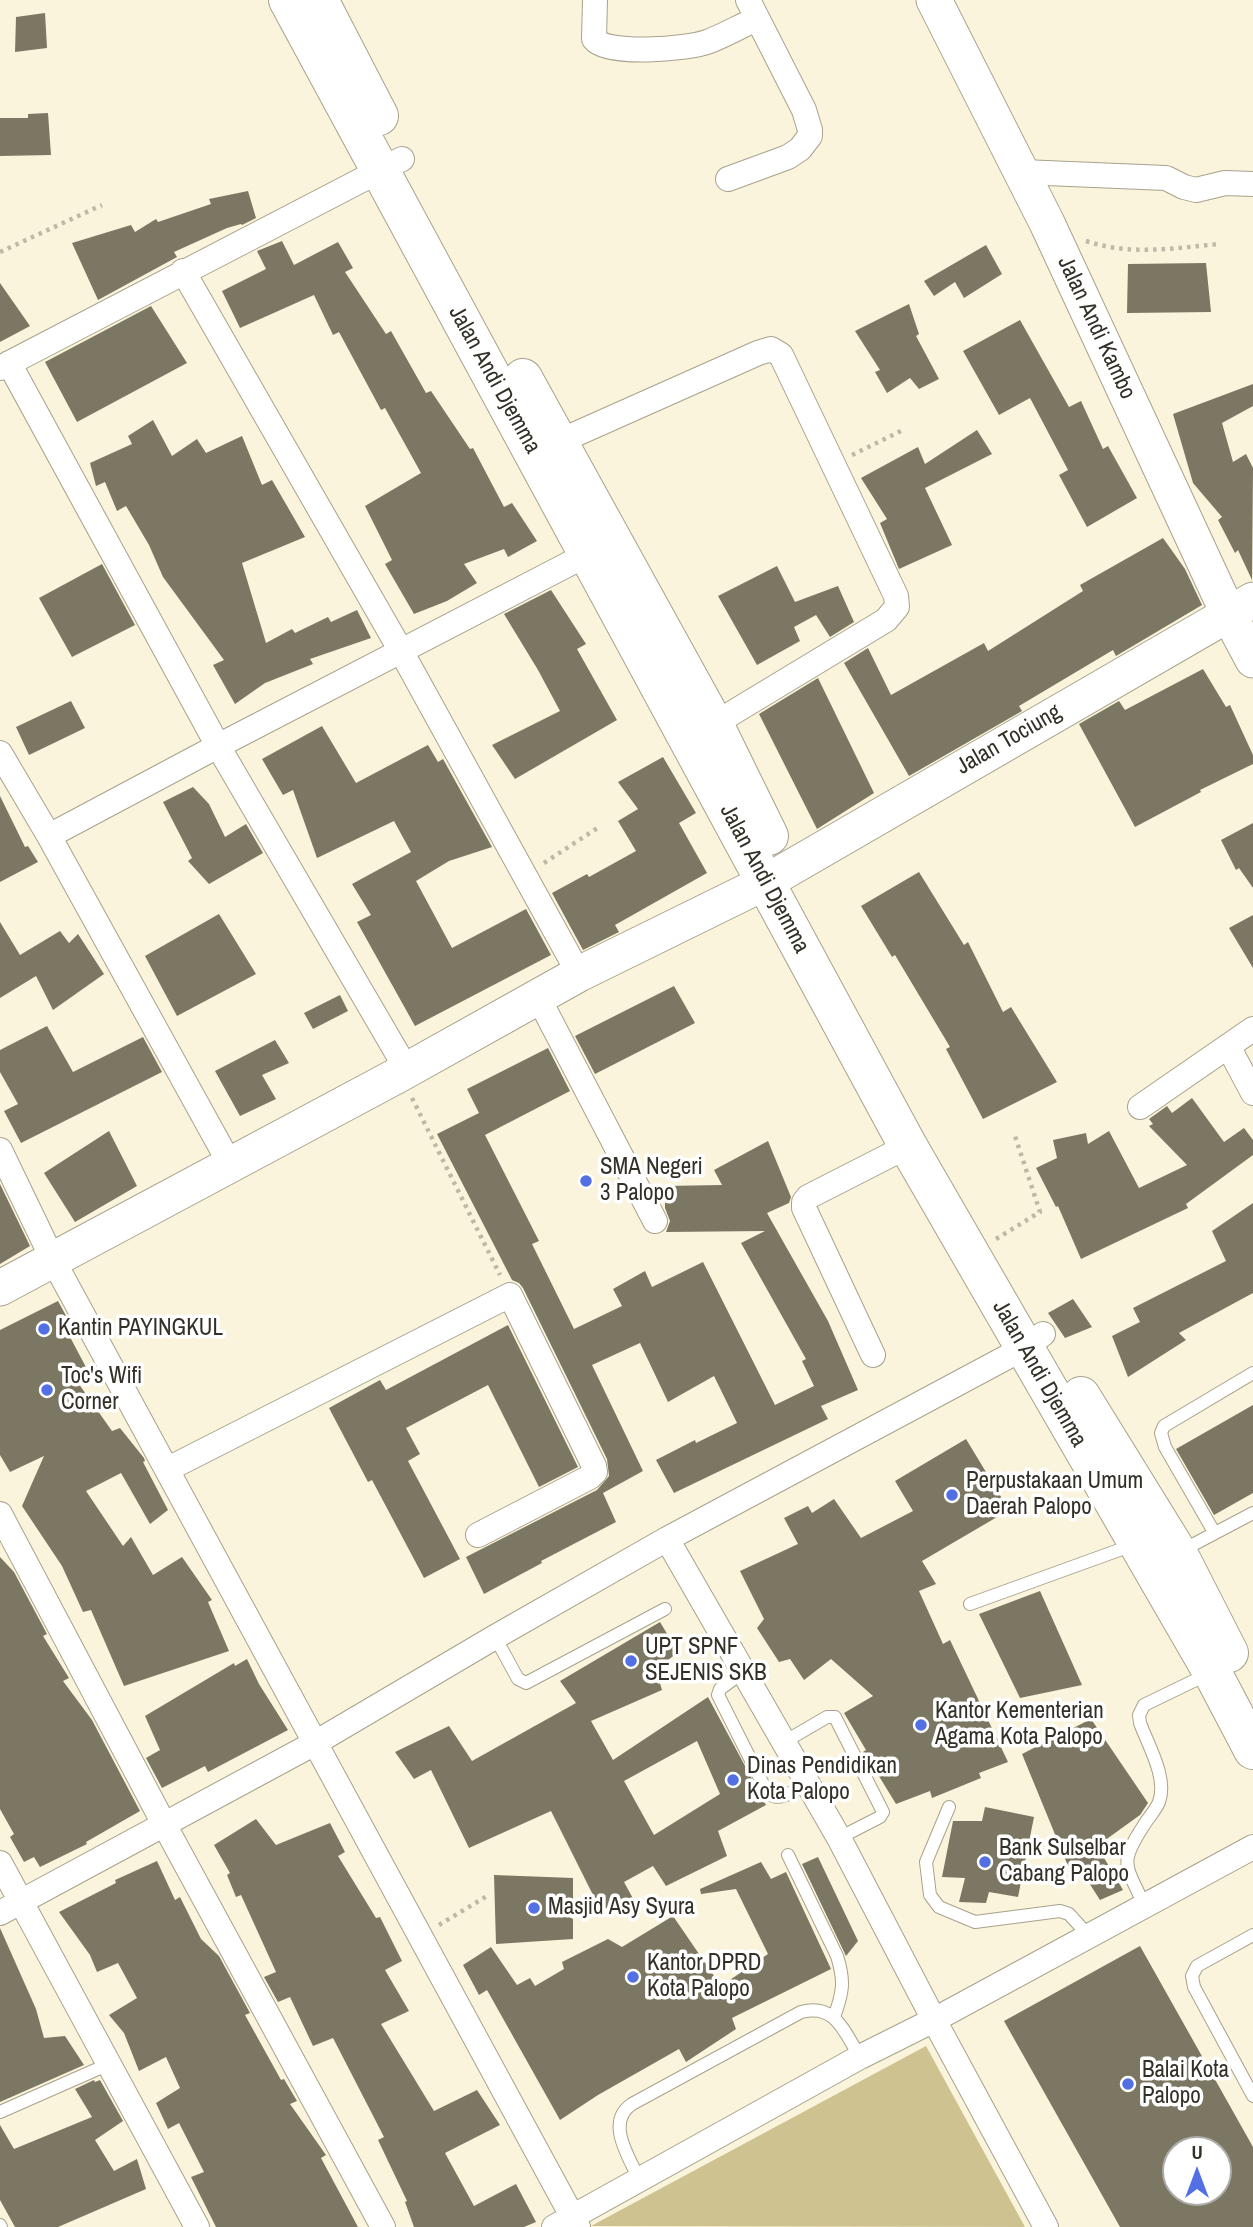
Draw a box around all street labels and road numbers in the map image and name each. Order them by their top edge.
street label: Jalan Andi Kambo [1051,252,1141,404]
street label: Jalan Andi Djemma [442,301,546,459]
street label: Jalan Tociung [952,699,1066,781]
street label: Jalan Andi Djemma [713,800,815,958]
street label: Jalan Andi Djemma [986,1296,1092,1452]

